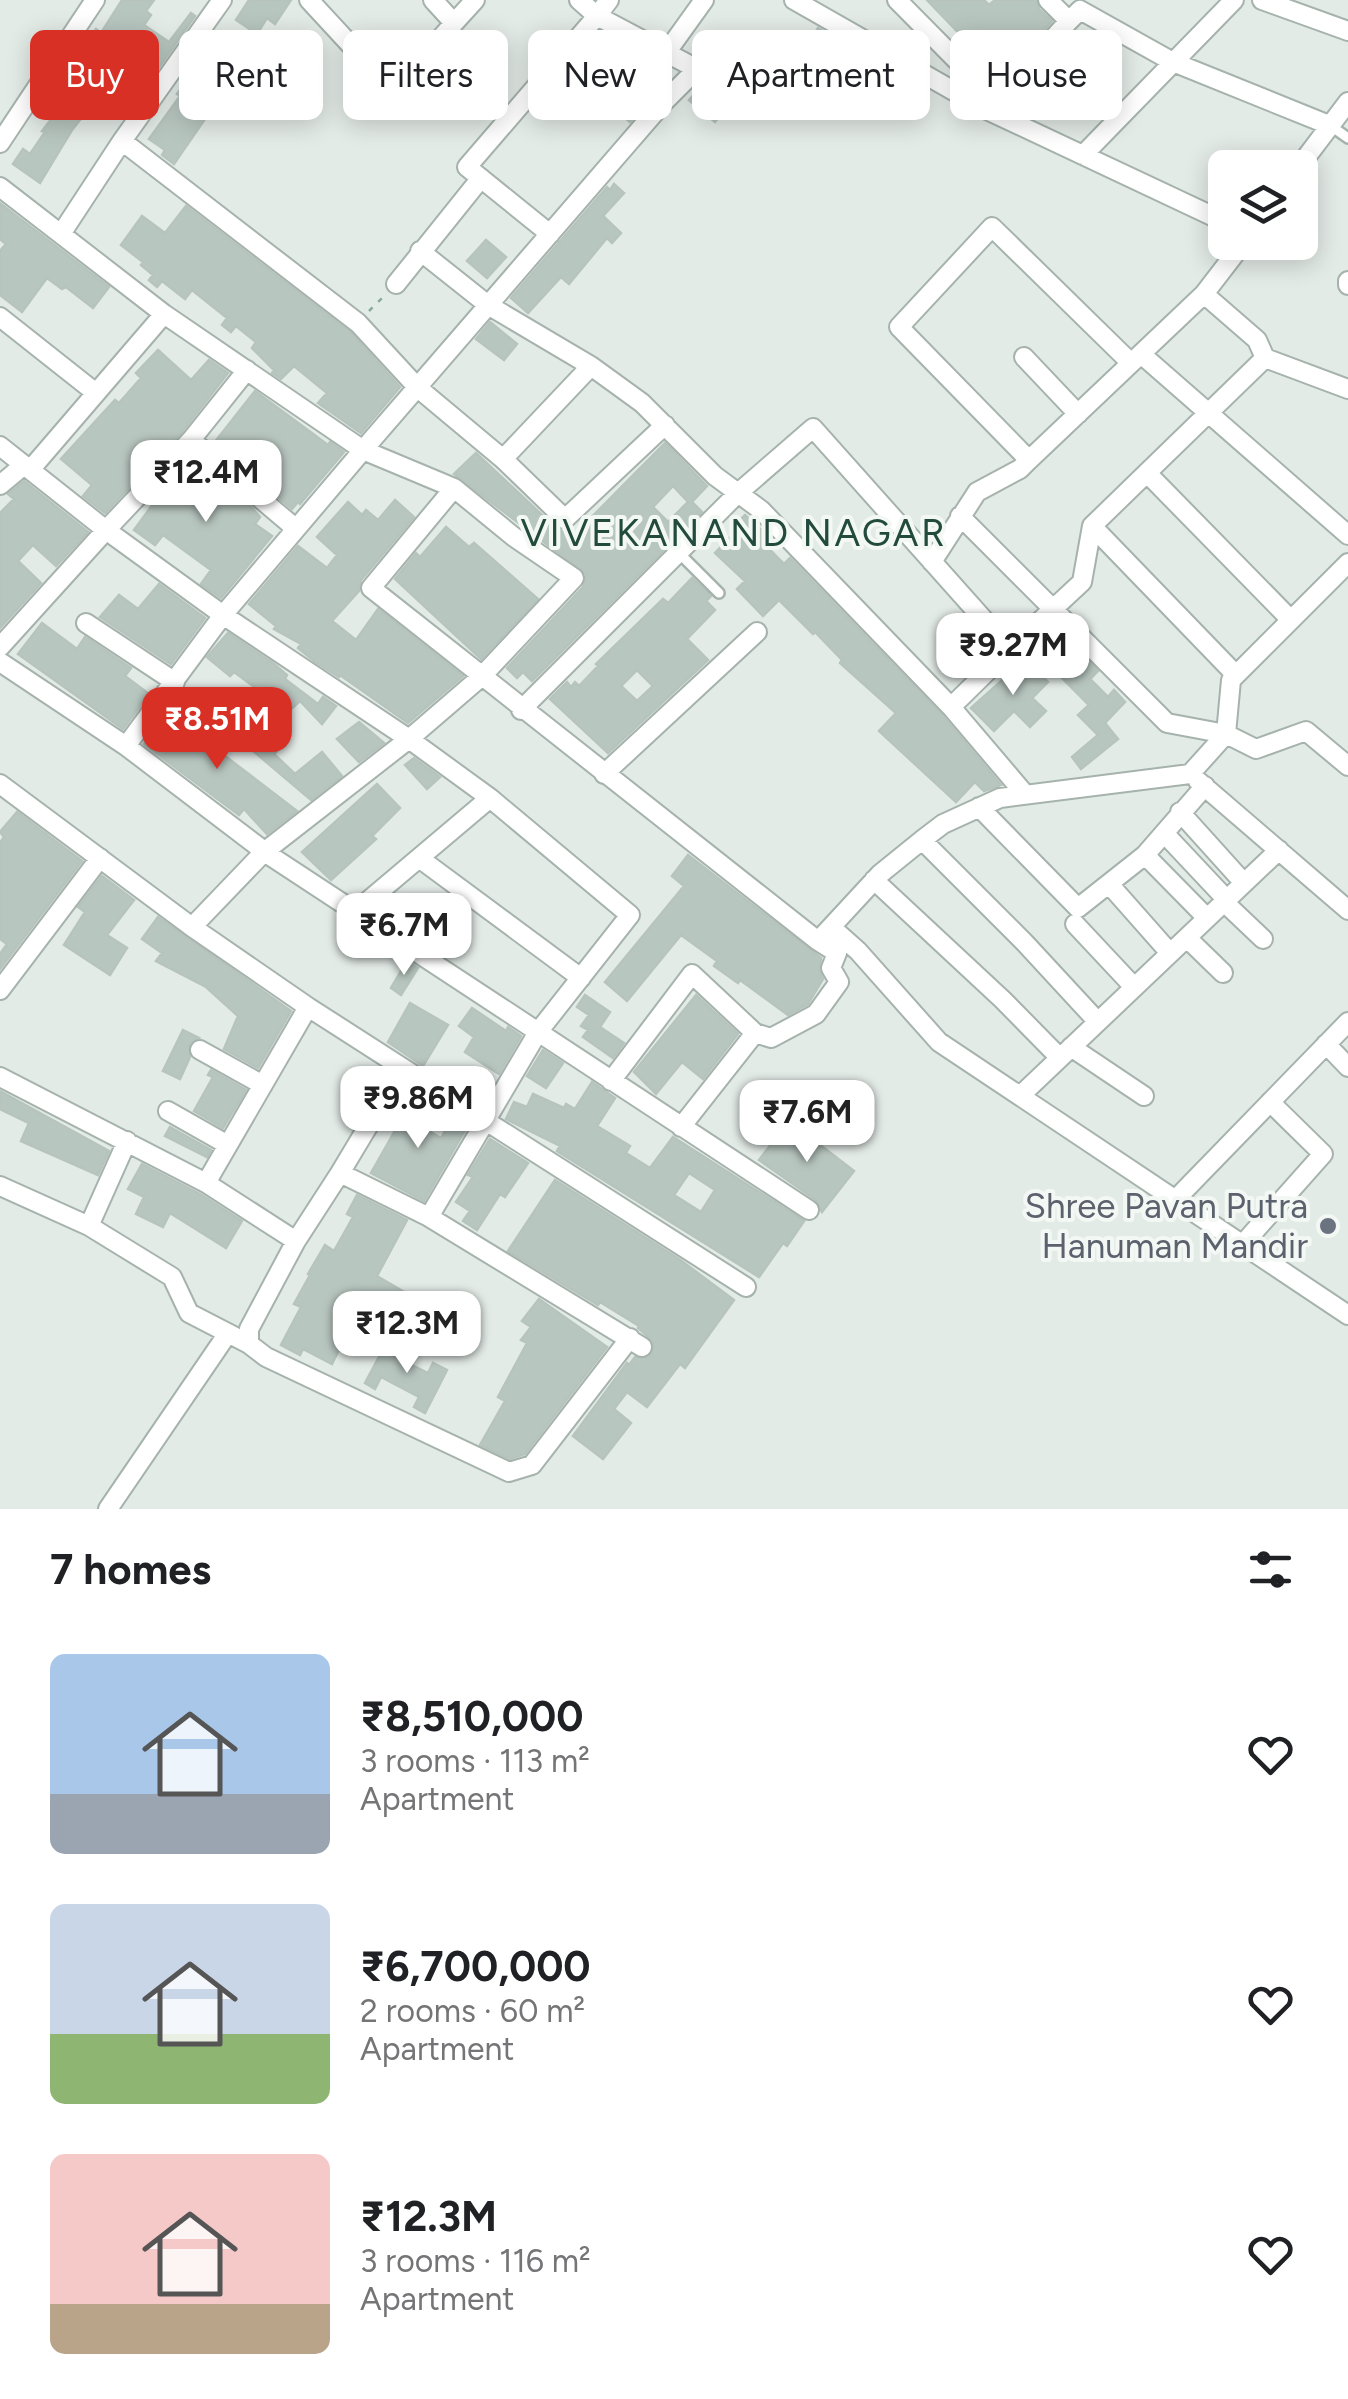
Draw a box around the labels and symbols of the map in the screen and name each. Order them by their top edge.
pin: ₹12.4M [125,440,287,525]
district label: VIVEKANAND NAGAR [521,510,947,556]
pin: ₹9.27M [932,613,1094,698]
pin: ₹8.51M [136,687,298,772]
pin: ₹6.7M [334,893,474,978]
pin: ₹9.86M [337,1066,499,1151]
pin: ₹7.6M [737,1080,877,1165]
place label: Shree Pavan Putra Hanuman Mandir [1024,1185,1308,1267]
marker: Shree Pavan Putra Hanuman Mandir [1317,1215,1339,1237]
pin: ₹12.3M [326,1291,488,1376]

